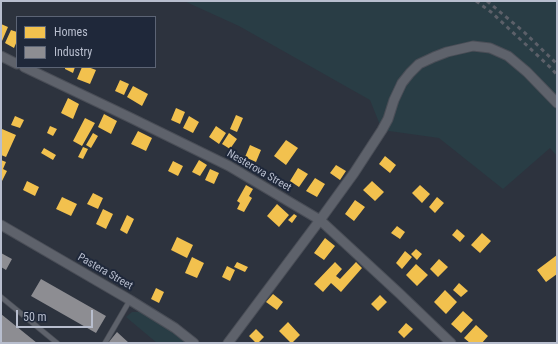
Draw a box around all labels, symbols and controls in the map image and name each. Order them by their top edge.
legend [16,16,156,68]
text: Homes [54,25,88,39]
text: Industry [54,45,92,59]
street label: Nesterova Street [224,147,294,195]
street label: Pastera Street [75,251,135,293]
scale bar [18,302,95,328]
text: 50 m [23,310,47,324]

